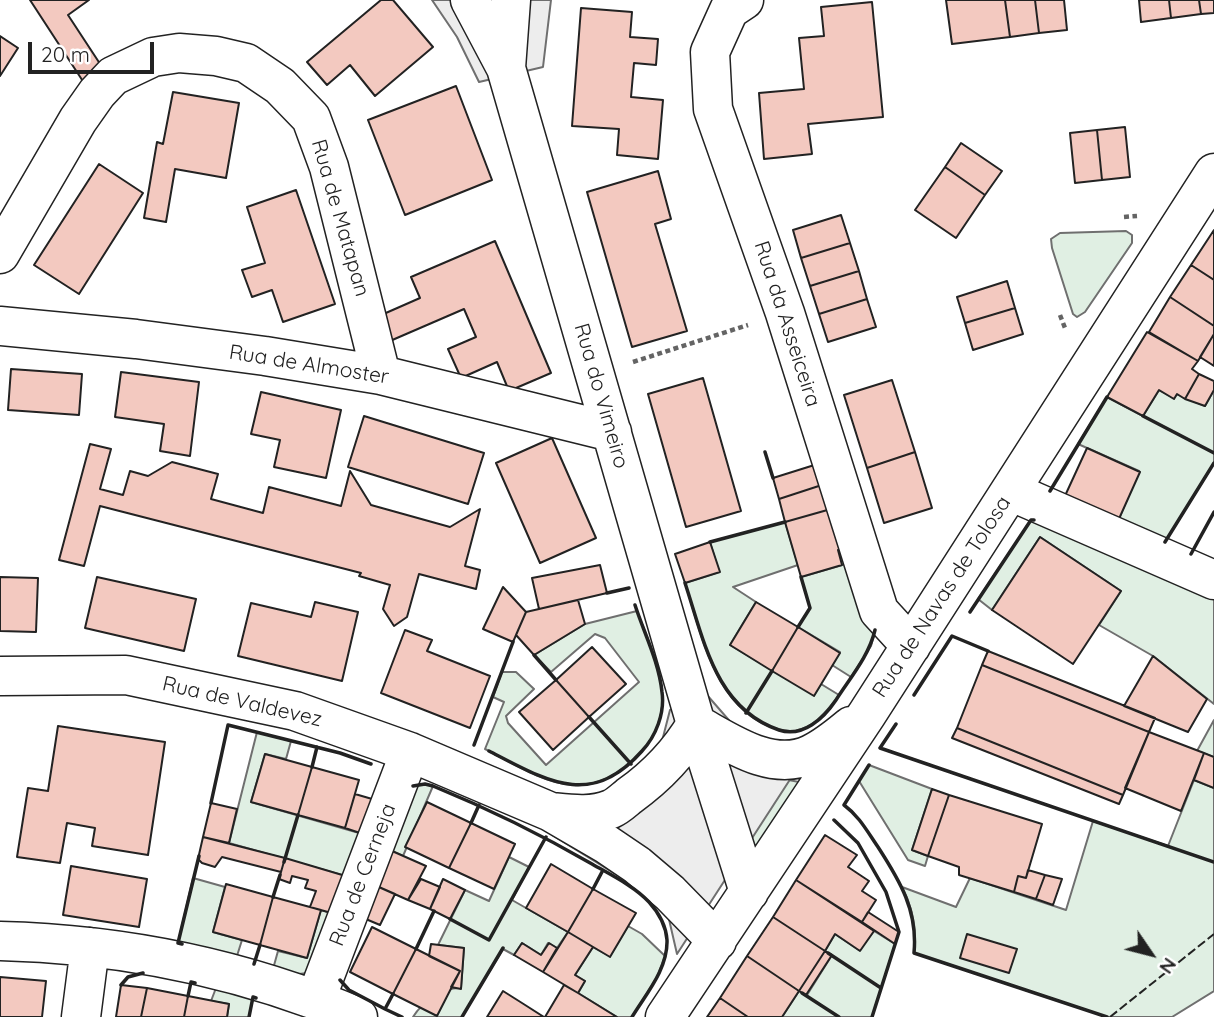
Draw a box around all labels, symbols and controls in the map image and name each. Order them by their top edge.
scale bar [32,28,158,72]
text: 20 m [41,41,90,67]
street label: Rua de Matapan [306,137,374,299]
street label: Rua da Asseiceira [748,238,826,410]
street label: Rua do Vimeiro [568,321,634,471]
street label: Rua de Almoster [227,340,391,390]
street label: Rua de Navas de Tolosa [867,492,1017,702]
street label: Rua de Valdevez [160,671,324,733]
street label: Rua de Cerneja [324,800,402,950]
north arrow [1116,919,1186,989]
text: N [1154,953,1182,979]

